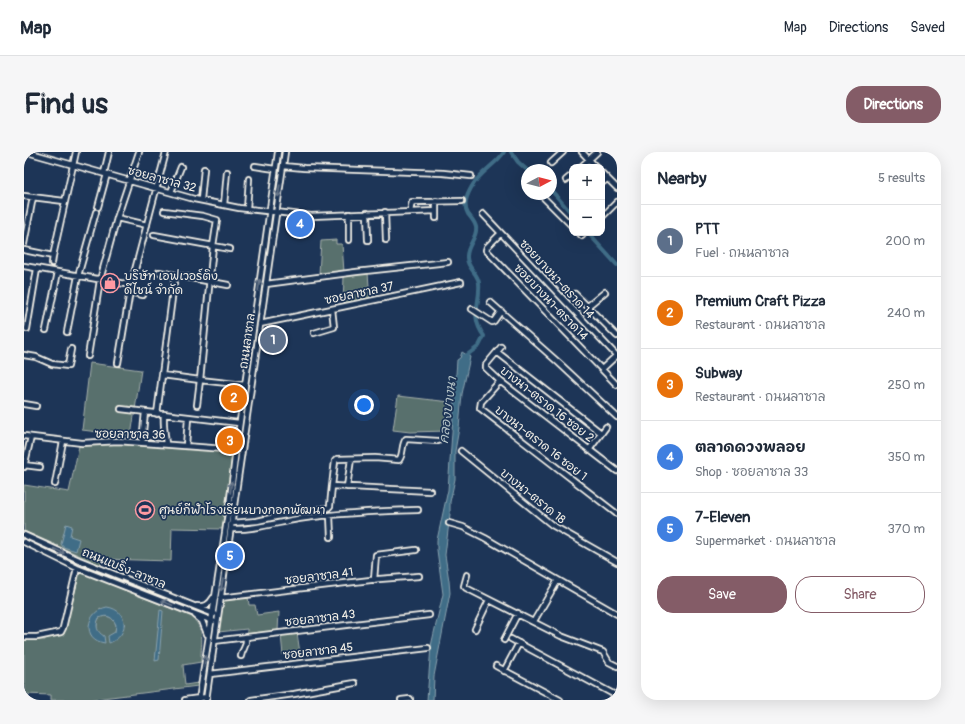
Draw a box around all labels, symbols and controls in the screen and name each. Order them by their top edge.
text: Map [20,16,51,40]
text: Map [784,19,807,36]
text: Directions [829,19,888,36]
text: Saved [910,19,945,36]
button: Directions [846,86,941,123]
text: Find us [24,87,108,122]
street label: ซอยลาซาล 32 [126,163,198,196]
north arrow [521,164,557,200]
map controls [569,164,605,236]
button: + [569,164,605,200]
text: Nearby [657,168,706,189]
text: 5 results [878,170,925,186]
one-way arrow [275,184,283,197]
button: − [569,200,605,236]
pin: 4 [287,209,313,239]
text: PTT [695,220,720,239]
text: 1 [667,233,673,249]
text: 200 m [886,233,925,249]
street label: ซอยบางนา-ตราด 14 [516,237,597,322]
text: Fuel · ถนนลาซาล [695,245,789,261]
street label: ซอยบางนา-ตราด14 [510,261,591,344]
place label: บริษัท เอฟเวอร์ติง ดีไซน์ จำกัด [124,268,218,298]
shop icon: บริษัท เอฟเวอร์ติง ดีไซน์ จำกัด [99,272,121,294]
one-way arrow [255,279,263,292]
street label: ซอยลาซาล 37 [323,279,396,308]
text: Premium Craft Pizza [695,292,825,311]
text: 2 [666,305,674,321]
text: 240 m [887,305,925,321]
street label: ถนนลาซาล [236,312,259,370]
text: Restaurant · ถนนลาซาล [695,317,825,333]
pin: 1 [260,325,286,355]
street label: บางนา-ตราด 16 ซอย 2 [497,363,597,446]
text: Subway [695,364,742,383]
water label: คลองบางนา [436,374,460,445]
text: 3 [666,377,674,393]
text: 250 m [887,377,925,393]
pin: 2 [221,383,247,413]
text: Restaurant · ถนนลาซาล [695,389,825,405]
your location [354,395,374,415]
street label: บางนา-ตราด 16 ซอย 1 [491,403,590,484]
street label: ซอยลาซาล 36 [94,426,166,443]
pin: 3 [217,426,243,456]
text: ตลาดดวงพลอย [695,438,806,457]
text: 4 [666,449,674,465]
text: 350 m [887,449,925,465]
text: Shop · ซอยลาซาล 33 [695,464,808,480]
street label: บางนา-ตราด 18 [497,465,568,527]
one-way arrow [227,481,234,494]
sports icon: ศูนย์กีฬาโรงเรียนบางกอกพัฒนา [134,499,156,521]
place label: ศูนย์กีฬาโรงเรียนบางกอกพัฒนา [159,502,325,519]
text: 7-Eleven [695,508,750,527]
text: 5 [666,521,674,537]
text: 370 m [888,521,925,537]
text: Supermarket · ถนนลาซาล [695,533,836,549]
pin: 5 [217,541,243,571]
street label: ถนนแบริ่ง-ลาซาล [80,542,169,592]
one-way arrow [53,548,65,555]
street label: ซอยลาซาล 41 [284,565,354,588]
button: Save [657,576,787,613]
button: Share [795,576,925,613]
one-way arrow [218,578,226,591]
one-way arrow [162,598,174,606]
street label: ซอยลาซาล 43 [284,607,356,630]
street label: ซอยลาซาล 45 [282,640,354,663]
one-way arrow [201,655,209,668]

